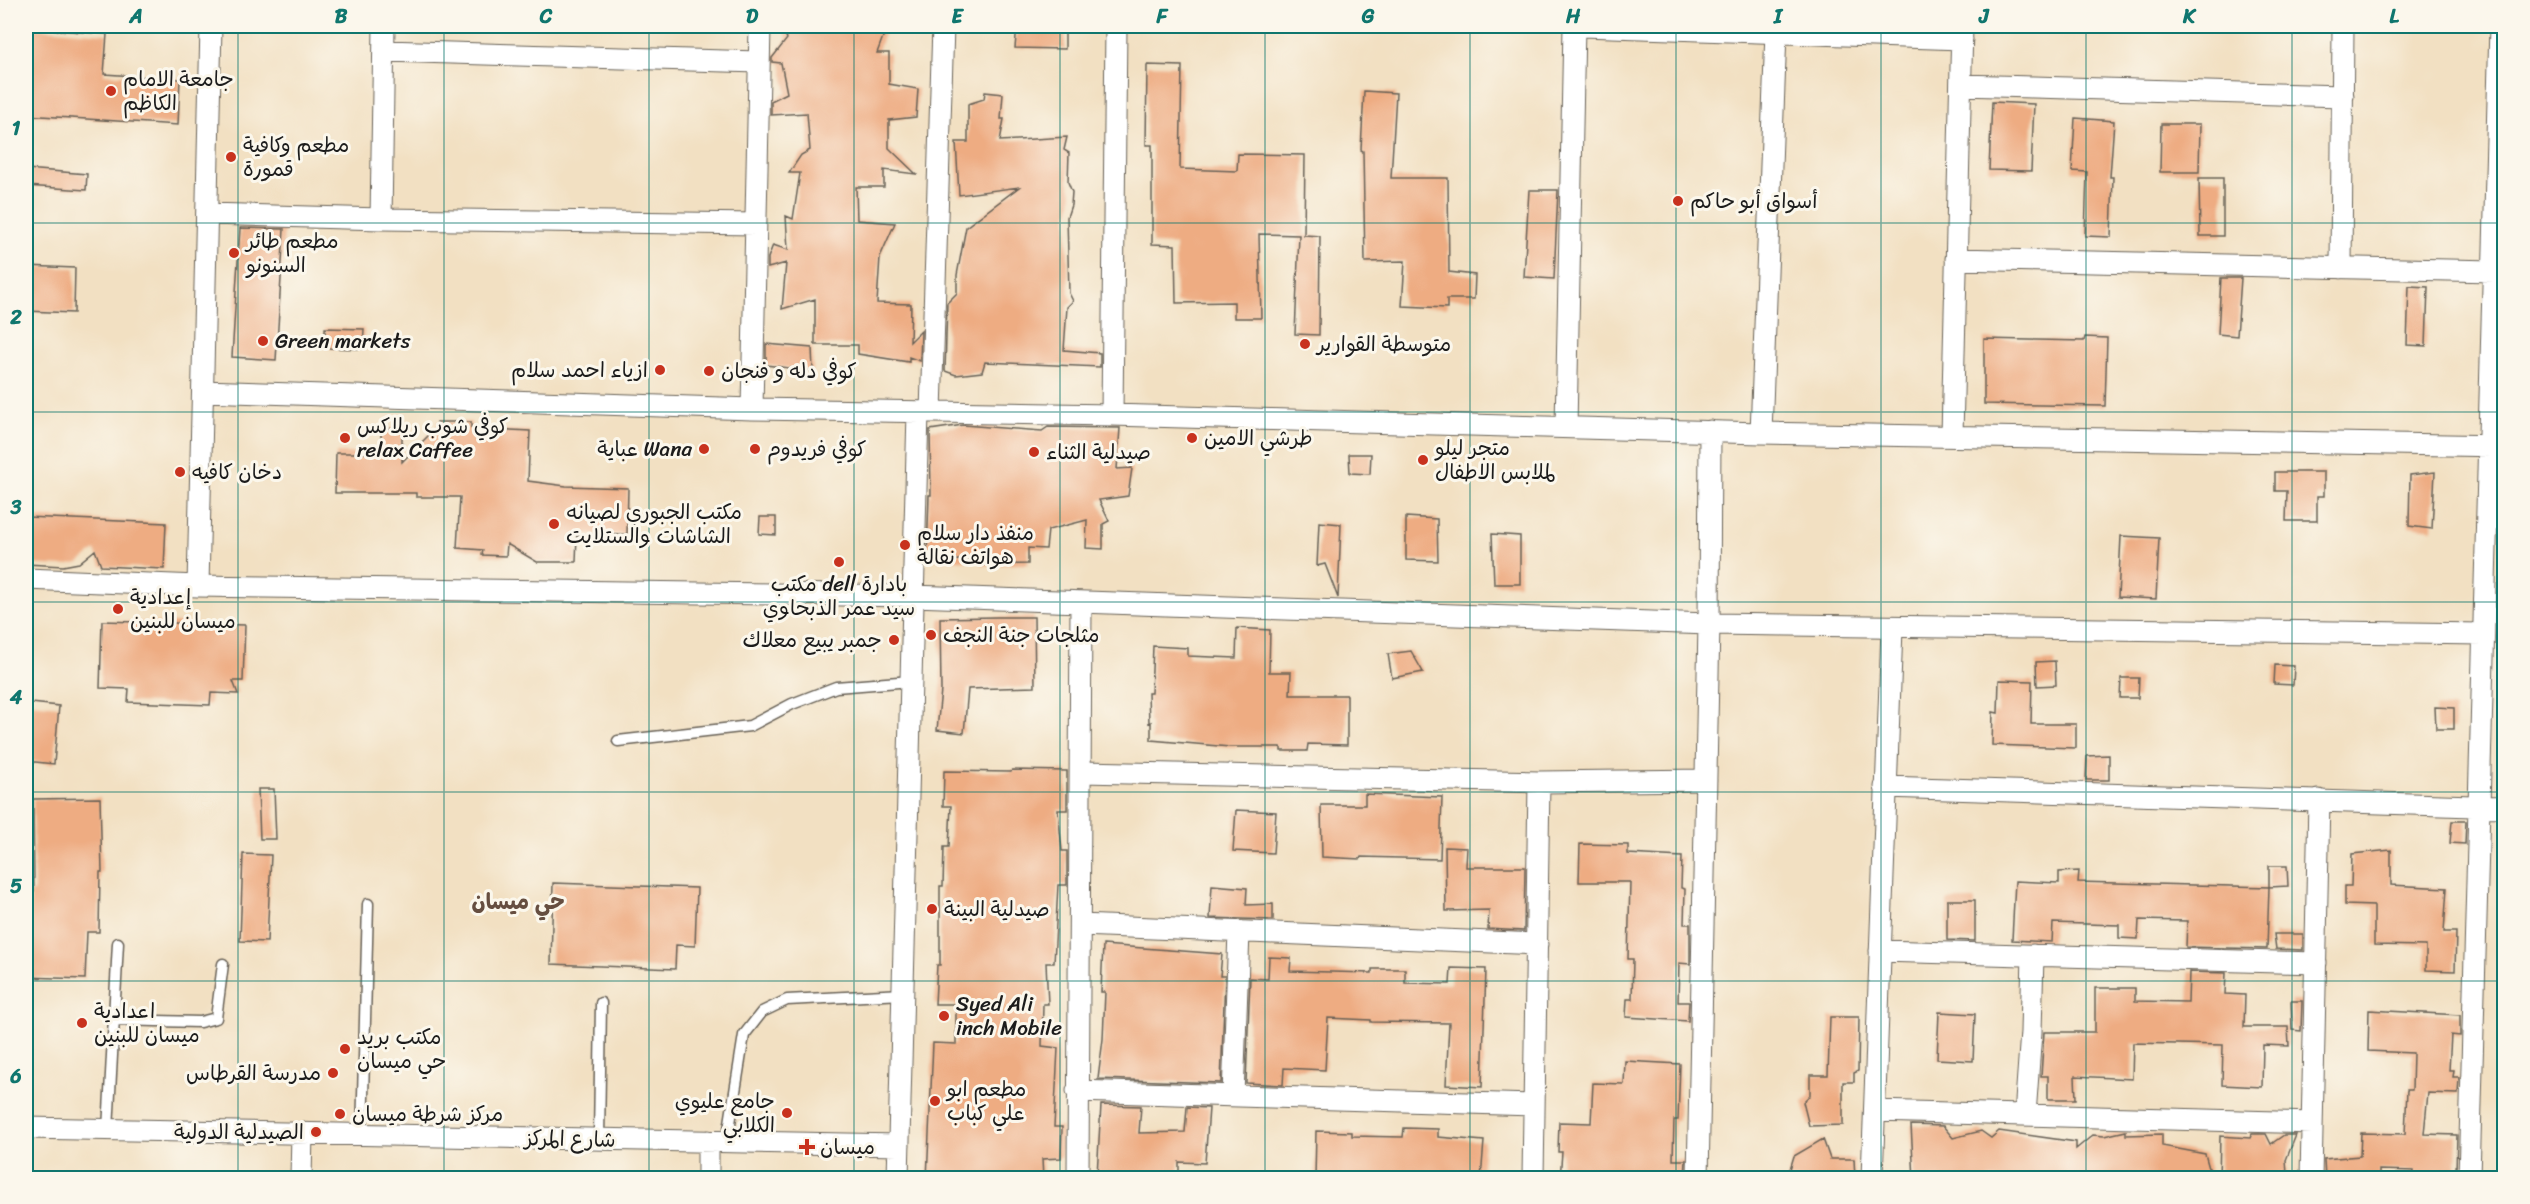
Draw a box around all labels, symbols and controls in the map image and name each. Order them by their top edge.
text: A [128,0,143,34]
text: B [335,0,348,34]
text: C [539,0,553,34]
text: D [746,0,759,34]
text: E [951,0,964,34]
text: F [1156,0,1169,34]
text: G [1361,0,1375,34]
text: H [1565,0,1581,34]
text: I [1773,0,1784,34]
text: J [1978,0,1990,34]
text: K [2182,0,2197,34]
text: L [2389,0,2399,34]
place label: جامعة الامام الكاظم [123,60,234,122]
marker: جامعة الامام الكاظم [104,84,118,98]
text: 1 [12,111,21,146]
place label: مطعم وكافية قمورة [243,126,349,188]
marker: مطعم وكافية قمورة [224,150,238,164]
place label: أسواق أبو حاكم [1690,182,1817,220]
marker: أسواق أبو حاكم [1671,194,1685,208]
place label: مطعم طائر السنونو [244,222,339,284]
marker: مطعم طائر السنونو [227,246,241,260]
text: 2 [9,300,22,335]
place label: Green markets [275,322,411,360]
place label: متوسطة القوارير [1315,325,1451,363]
marker: Green markets [256,334,270,348]
marker: متوسطة القوارير [1298,337,1312,351]
place label: ازياء احمد سلام [511,351,648,389]
place label: كوفي دله و فنجان [721,352,857,390]
marker: ازياء احمد سلام [653,363,667,377]
marker: كوفي دله و فنجان [702,364,716,378]
place label: كوفي شوب ريلاكس relax Caffee [357,407,508,469]
place label: طرشي الامين [1204,419,1313,457]
place label: متجر ليلو لملابس الاطفال [1434,429,1556,491]
place label: عباية Wana [597,430,692,468]
place label: كوفي فريدوم [767,430,867,468]
marker: كوفي شوب ريلاكس relax Caffee [338,431,352,445]
marker: طرشي الامين [1185,431,1199,445]
place label: صيدلية الثناء [1046,433,1151,471]
marker: عباية Wana [697,442,711,456]
marker: كوفي فريدوم [748,442,762,456]
marker: صيدلية الثناء [1027,445,1041,459]
place label: دخان كافيه [192,453,282,491]
marker: متجر ليلو لملابس الاطفال [1416,453,1430,467]
marker: دخان كافيه [173,465,187,479]
text: 3 [10,490,22,525]
place label: مكتب الجبوري لصيانه الشاشات والستلايت [566,493,742,555]
place label: منفذ دار سلام هواتف نقالة [917,514,1034,576]
marker: مكتب الجبوري لصيانه الشاشات والستلايت [547,517,561,531]
marker: منفذ دار سلام هواتف نقالة [898,538,912,552]
marker: مكتب dell بادارة سيد عمر الذبحاوي [832,555,846,569]
place label: مكتب dell بادارة سيد عمر الذبحاوي [763,565,915,627]
place label: إعدادية ميسان للبنين [130,578,236,640]
marker: إعدادية ميسان للبنين [111,602,125,616]
place label: مثلجات جنة النجف [943,616,1100,654]
place label: جمبر يبيع معلاك [743,621,882,659]
marker: مثلجات جنة النجف [924,628,938,642]
marker: جمبر يبيع معلاك [887,633,901,647]
text: 4 [9,680,23,715]
text: 5 [10,869,22,904]
district label: حي ميسان [471,882,565,921]
place label: صيدلية البينة [944,890,1050,928]
marker: صيدلية البينة [925,902,939,916]
place label: Syed Ali inch Mobile [956,985,1062,1047]
place label: اعدادية ميسان للبنين [94,992,200,1054]
marker: Syed Ali inch Mobile [937,1009,951,1023]
marker: اعدادية ميسان للبنين [75,1016,89,1030]
place label: مكتب بريد حي ميسان [357,1018,446,1080]
marker: مكتب بريد حي ميسان [338,1042,352,1056]
place label: مدرسة القرطاس [186,1054,321,1092]
text: 6 [9,1059,22,1094]
marker: مدرسة القرطاس [326,1066,340,1080]
place label: مطعم ابو علي كباب [945,1070,1026,1132]
place label: جامع عليوي الكلابي [675,1082,775,1144]
marker: مطعم ابو علي كباب [928,1094,942,1108]
place label: مركز شرطة ميسان [352,1095,503,1133]
marker: جامع عليوي الكلابي [780,1106,794,1120]
marker: مركز شرطة ميسان [333,1107,347,1121]
place label: الصيدلية الدولية [174,1113,304,1151]
street label: شارع المركز [522,1119,616,1159]
marker: الصيدلية الدولية [309,1125,323,1139]
place label: ميسان [820,1128,875,1166]
marker: ميسان [798,1138,816,1156]

